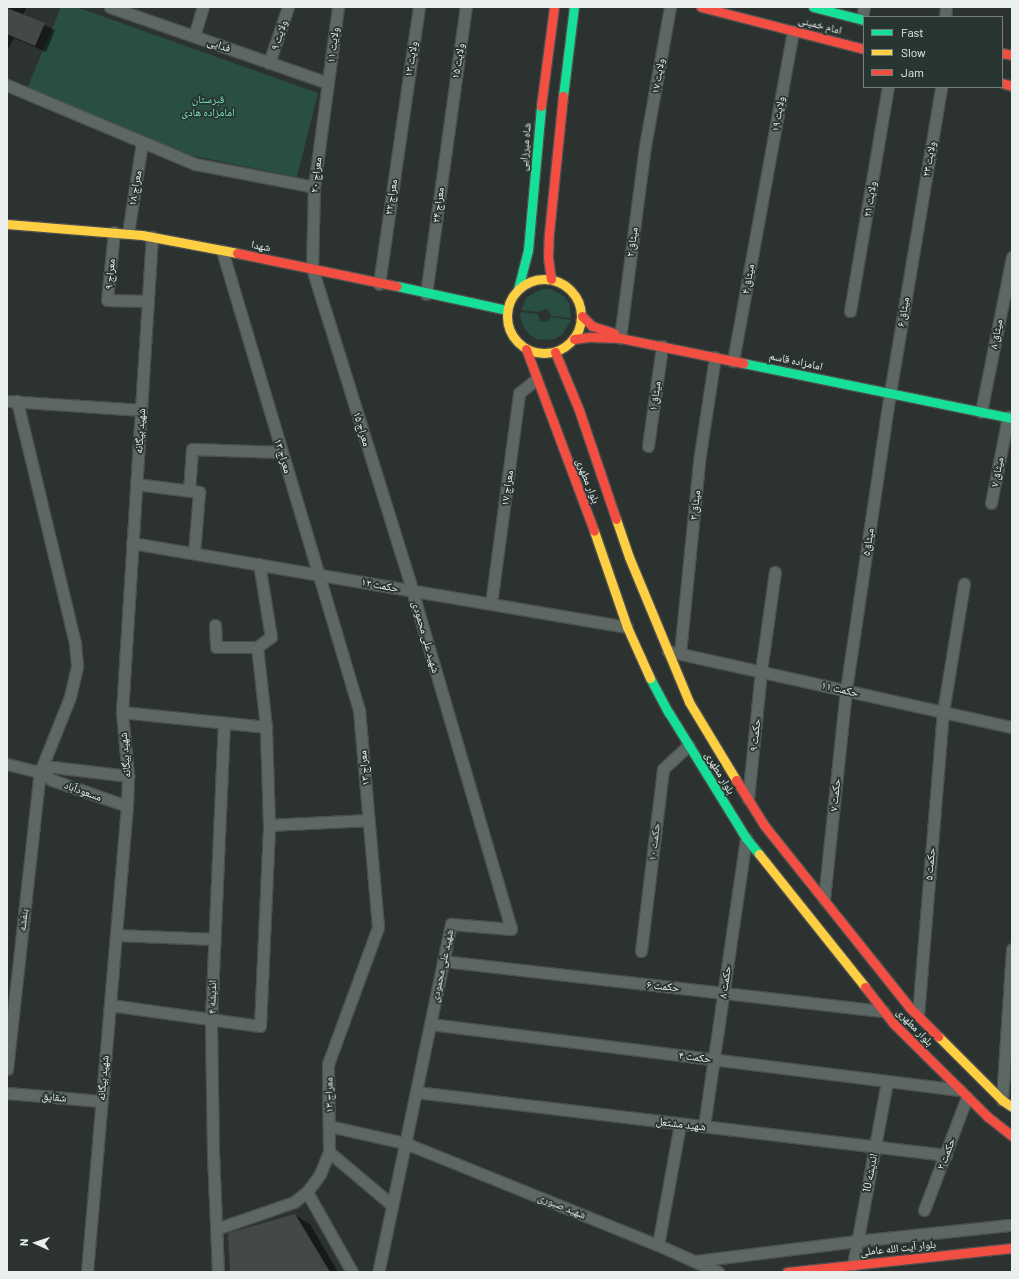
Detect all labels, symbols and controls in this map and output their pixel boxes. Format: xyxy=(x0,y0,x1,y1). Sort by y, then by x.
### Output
street label: امام خمینی xyxy=(797,13,843,37)
legend xyxy=(863,16,1003,88)
street label: ولایت ۹ xyxy=(268,18,290,52)
text: Fast xyxy=(901,25,924,39)
street label: ولایت ۱۱ xyxy=(324,26,342,64)
street label: فدایی xyxy=(206,35,232,55)
street label: ولایت ۱۳ xyxy=(402,40,420,78)
street label: ولایت ۱۵ xyxy=(449,42,467,80)
text: Slow xyxy=(901,45,926,59)
street label: ولایت ۱۷ xyxy=(648,57,668,95)
text: Jam xyxy=(901,65,924,79)
park label: قبرستان امامزاده هادی xyxy=(181,93,235,119)
street label: ولایت ۱۹ xyxy=(768,95,788,133)
street label: شاه میرزایی xyxy=(516,122,534,172)
street label: ولایت ۲۳ xyxy=(919,140,939,178)
street label: معراج ۲۰ xyxy=(308,157,324,193)
street label: معراج ۱۸ xyxy=(126,169,144,207)
street label: معراج ۲۲ xyxy=(382,178,400,216)
street label: ولایت ۲۱ xyxy=(861,180,879,218)
street label: معراج ۲۴ xyxy=(429,186,447,224)
street label: میثاق ۲ xyxy=(623,226,641,258)
street label: شهدا xyxy=(250,238,272,254)
street label: معراج ۹ xyxy=(102,258,118,290)
street label: میثاق ۴ xyxy=(739,263,757,295)
street label: میثاق ۶ xyxy=(894,296,912,328)
street label: میثاق ۸ xyxy=(987,318,1005,350)
street label: امامزاده قاسم xyxy=(768,349,824,373)
street label: میثاق ۱ xyxy=(646,380,664,412)
street label: شهید بیگانه xyxy=(132,408,148,454)
street label: معراج ۱۵ xyxy=(350,410,374,448)
street label: معراج ۱۳ xyxy=(271,437,295,475)
street label: میثاق ۷ xyxy=(988,456,1006,488)
street label: بلوار مطهری xyxy=(573,457,603,505)
street label: معراج ۱۷ xyxy=(498,469,516,507)
street label: میثاق ۳ xyxy=(687,489,703,521)
street label: میثاق۵ xyxy=(859,527,877,557)
street label: حکمت ۱۲ xyxy=(360,575,400,595)
street label: شهید علی محمودی xyxy=(409,600,443,674)
street label: حکمت ۱۱ xyxy=(820,678,860,700)
street label: حکمت ۹ xyxy=(747,718,763,752)
street label: شهید بیگانه xyxy=(116,732,134,778)
street label: بلوار مطهری xyxy=(702,749,738,797)
street label: معراج ۱۳ xyxy=(356,750,372,786)
street label: مسعودآباد xyxy=(62,778,104,804)
street label: حکمت ۷ xyxy=(827,778,843,812)
street label: حکمت ۱۰ xyxy=(645,823,663,861)
street label: حکمت ۵ xyxy=(922,847,938,881)
street label: بنفشه xyxy=(15,908,31,932)
street label: شهید علی محمودی xyxy=(428,928,456,1004)
street label: حکمت ۸ xyxy=(716,965,734,999)
street label: حکمت ۶ xyxy=(646,978,680,994)
street label: اندیشه ۴ xyxy=(205,980,219,1014)
street label: بلوار مطهری xyxy=(894,1005,936,1049)
street label: حکمت ۴ xyxy=(678,1048,712,1066)
street label: شهید بیگانه xyxy=(94,1055,112,1101)
street label: معراج ۱۳ xyxy=(322,1077,336,1113)
street label: شقایق xyxy=(41,1089,67,1105)
street label: شهید مشتعل xyxy=(655,1114,707,1134)
street label: حکمت ۲ xyxy=(934,1136,958,1172)
street label: اندیشه 10 xyxy=(860,1153,880,1193)
street label: شهید صبوری xyxy=(536,1190,588,1222)
north arrow xyxy=(16,1223,56,1263)
street label: بلوار آیت‌ الله عاملی xyxy=(860,1237,936,1259)
text: N xyxy=(17,1238,30,1246)

